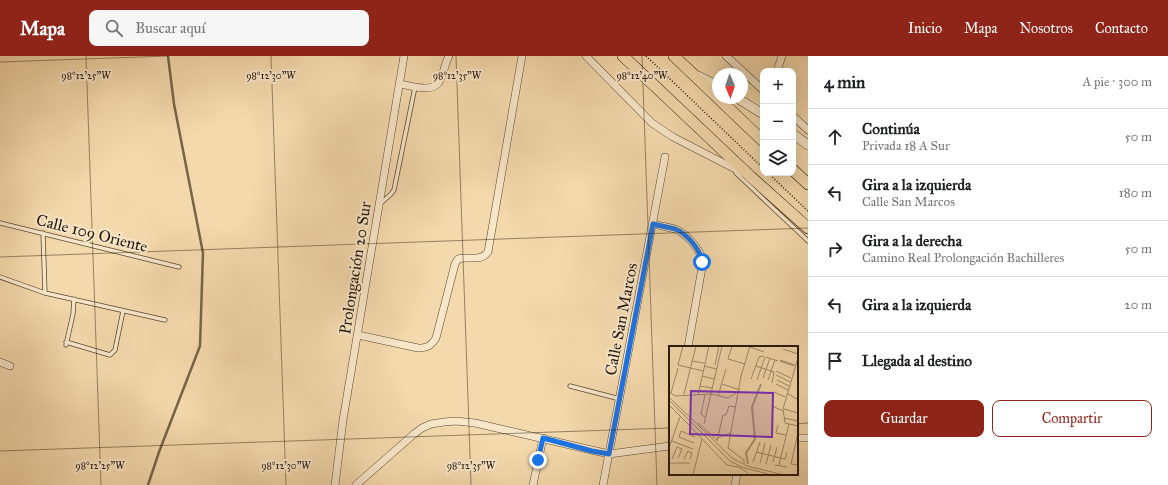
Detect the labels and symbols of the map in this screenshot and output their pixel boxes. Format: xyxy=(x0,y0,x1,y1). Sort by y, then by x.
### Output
north arrow xyxy=(712,68,748,104)
text: 98°12'25"W xyxy=(61,70,111,82)
text: 98°12'30"W xyxy=(246,70,296,82)
text: 98°12'35"W xyxy=(433,70,482,82)
text: 98°12'40"W xyxy=(616,70,668,82)
street label: Prolongación 20 Sur xyxy=(335,200,376,336)
street label: Calle 109 Oriente xyxy=(34,210,150,256)
route start xyxy=(693,253,711,271)
street label: Calle San Marcos xyxy=(601,261,641,377)
inset map xyxy=(669,346,798,475)
route end xyxy=(529,451,547,469)
text: 98°12'25"W xyxy=(75,460,125,472)
text: 98°12'30"W xyxy=(261,460,311,472)
text: 98°12'35"W xyxy=(447,460,496,472)

